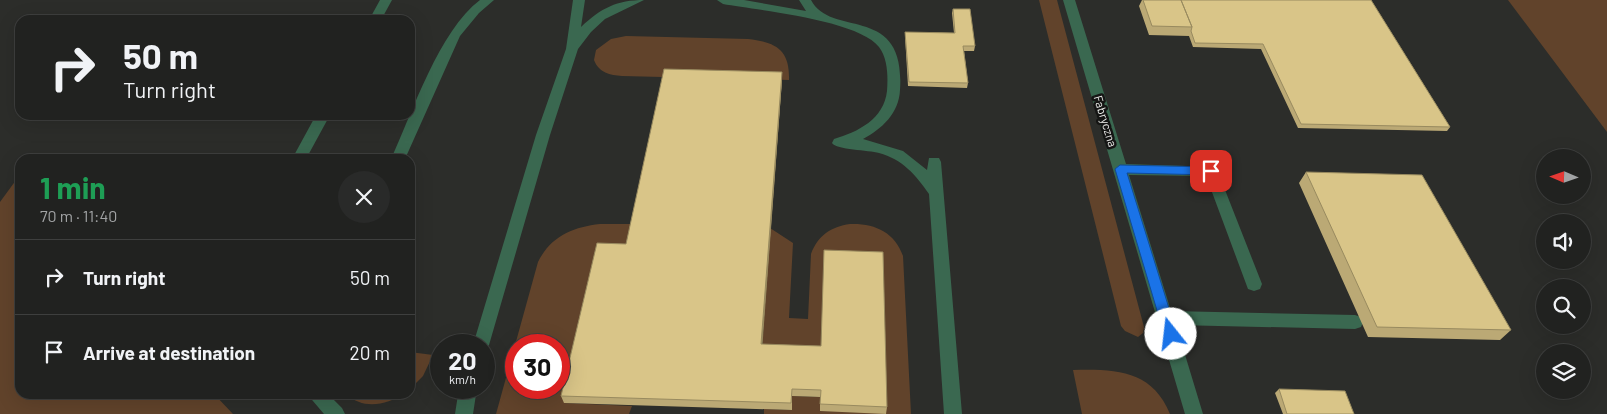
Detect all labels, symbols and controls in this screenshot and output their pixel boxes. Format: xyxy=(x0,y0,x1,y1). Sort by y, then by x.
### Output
text: 50 m xyxy=(123,34,198,76)
icon: right xyxy=(40,35,105,100)
text: Turn right xyxy=(123,76,216,102)
street label: Fabryczna xyxy=(1092,93,1120,149)
north arrow xyxy=(1536,149,1591,204)
map controls xyxy=(1536,149,1591,399)
pin xyxy=(1190,150,1232,192)
icon: arrive xyxy=(1197,157,1225,185)
text: 1 min xyxy=(40,169,106,205)
button: close xyxy=(338,171,390,223)
text: 70 m · 11:40 xyxy=(40,206,117,225)
button: sound xyxy=(1536,214,1591,269)
icon: right xyxy=(40,263,68,291)
text: Turn right xyxy=(83,266,165,289)
text: 50 m xyxy=(350,266,390,289)
button: search xyxy=(1536,279,1591,334)
position arrow xyxy=(1144,307,1196,359)
speed limit sign: 30 xyxy=(505,334,570,399)
icon: arrive xyxy=(40,338,68,366)
text: Arrive at destination xyxy=(83,341,255,364)
text: 20 m xyxy=(350,341,390,364)
button: layers xyxy=(1536,344,1591,399)
text: 20 xyxy=(448,345,477,375)
text: km/h xyxy=(449,372,476,386)

